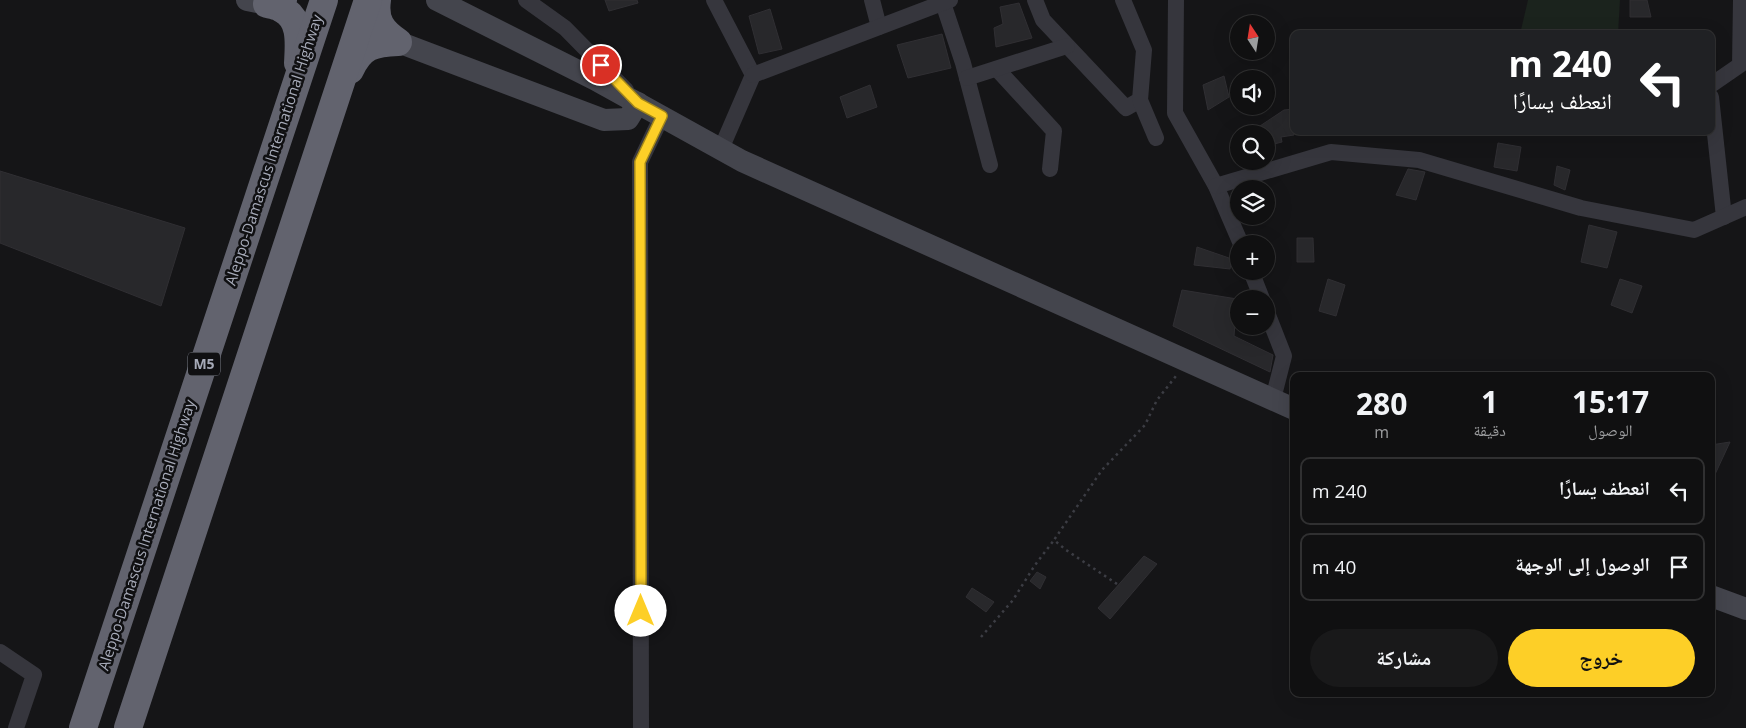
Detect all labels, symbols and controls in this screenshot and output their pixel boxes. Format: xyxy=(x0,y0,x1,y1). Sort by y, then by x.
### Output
street label: Aleppo-Damascus International Highway xyxy=(220,11,327,288)
north arrow xyxy=(1230,15,1275,60)
map controls xyxy=(1230,15,1275,335)
text: 240 m xyxy=(1508,40,1612,87)
pin xyxy=(580,44,622,86)
icon: left xyxy=(1630,50,1695,115)
icon: arrive xyxy=(587,51,615,79)
button: sound xyxy=(1230,70,1275,115)
text: انعطف يسارًا xyxy=(1513,85,1612,115)
button: search xyxy=(1230,125,1275,170)
button: layers xyxy=(1230,180,1275,225)
button: + xyxy=(1230,235,1275,280)
button: − xyxy=(1230,290,1275,335)
road number: M5 xyxy=(188,352,220,376)
text: 1 xyxy=(1481,381,1498,422)
text: 15:17 xyxy=(1572,381,1649,422)
text: 280 xyxy=(1356,383,1407,424)
street label: Aleppo-Damascus International Highway xyxy=(93,396,200,673)
text: دقيقة xyxy=(1473,419,1506,441)
text: الوصول xyxy=(1588,419,1633,441)
text: m xyxy=(1374,421,1389,443)
text: انعطف يسارًا xyxy=(1559,475,1650,501)
icon: left xyxy=(1665,477,1693,505)
text: 240 m xyxy=(1312,478,1367,504)
text: الوصول إلى الوجهة xyxy=(1515,551,1650,577)
icon: arrive xyxy=(1665,553,1693,581)
text: 40 m xyxy=(1312,554,1356,580)
position arrow xyxy=(614,584,666,636)
button: مشاركة xyxy=(1310,629,1498,687)
button: خروج xyxy=(1508,629,1695,687)

